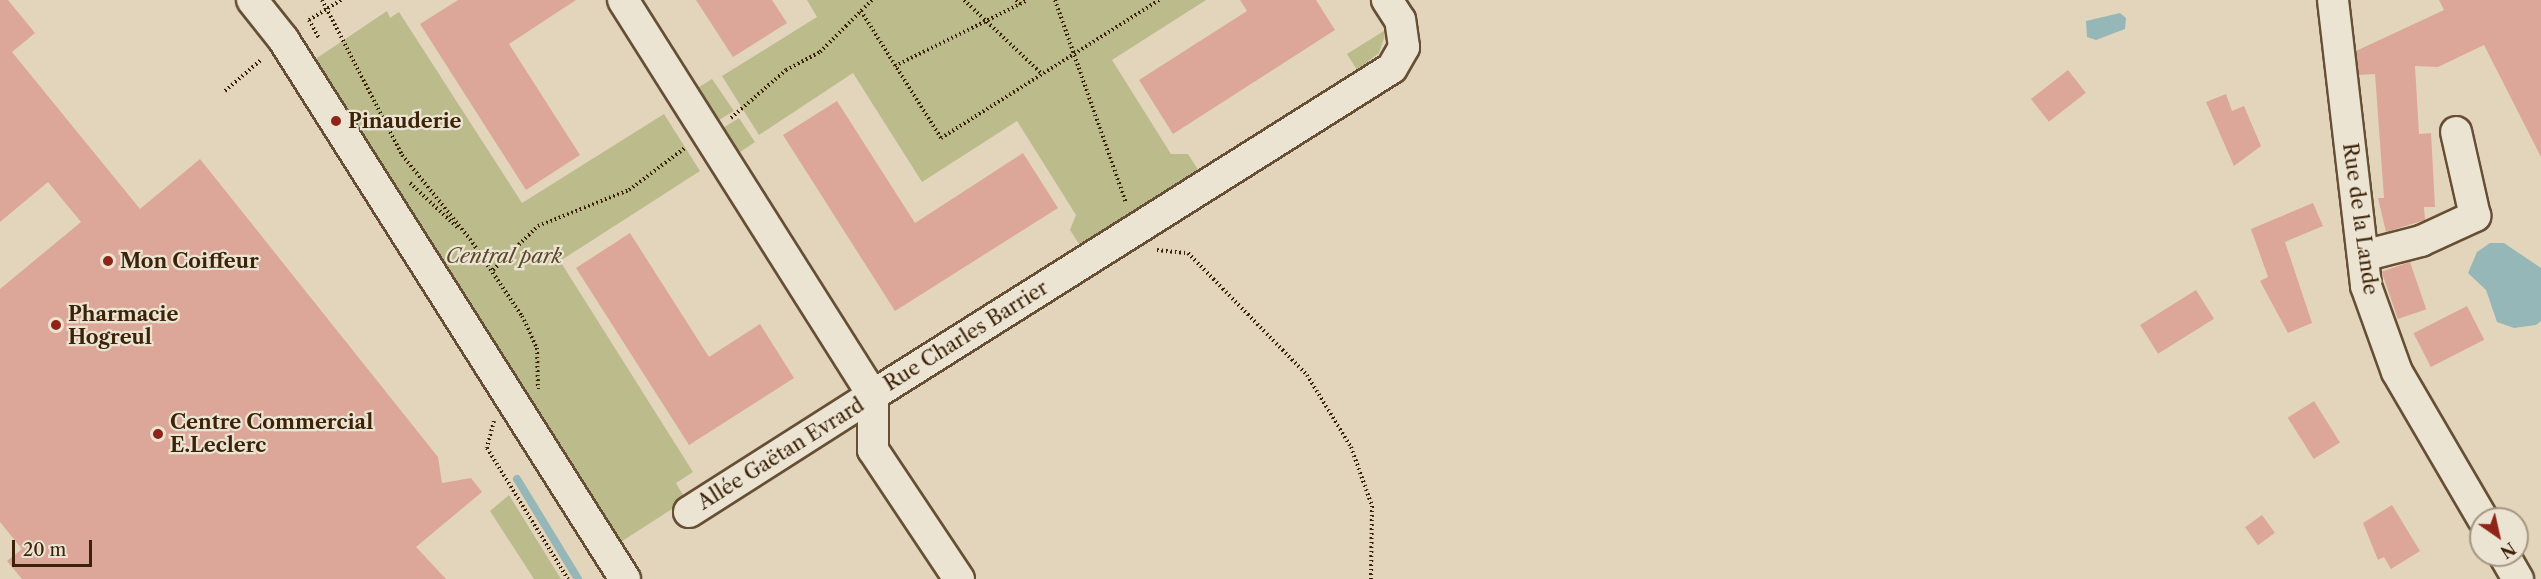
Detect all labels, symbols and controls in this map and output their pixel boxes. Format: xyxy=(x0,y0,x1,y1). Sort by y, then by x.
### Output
place label: Pinauderie xyxy=(348,109,462,133)
marker: Pinauderie xyxy=(329,114,343,128)
street label: Rue de la Lande xyxy=(2337,141,2383,297)
park label: Central park xyxy=(446,244,562,268)
place label: Mon Coiffeur xyxy=(120,249,259,273)
marker: Mon Coiffeur xyxy=(101,254,115,268)
street label: Rue Charles Barrier xyxy=(880,276,1052,396)
place label: Pharmacie Hogreul xyxy=(68,302,178,349)
marker: Pharmacie Hogreul xyxy=(49,318,63,332)
street label: Allée Gaëtan Evrard xyxy=(693,393,869,515)
place label: Centre Commercial E.Leclerc xyxy=(170,410,373,457)
marker: Centre Commercial E.Leclerc xyxy=(151,427,165,441)
north arrow xyxy=(2469,507,2529,567)
scale bar xyxy=(15,528,94,566)
text: N xyxy=(2497,538,2519,562)
text: 20 m xyxy=(23,539,66,561)

